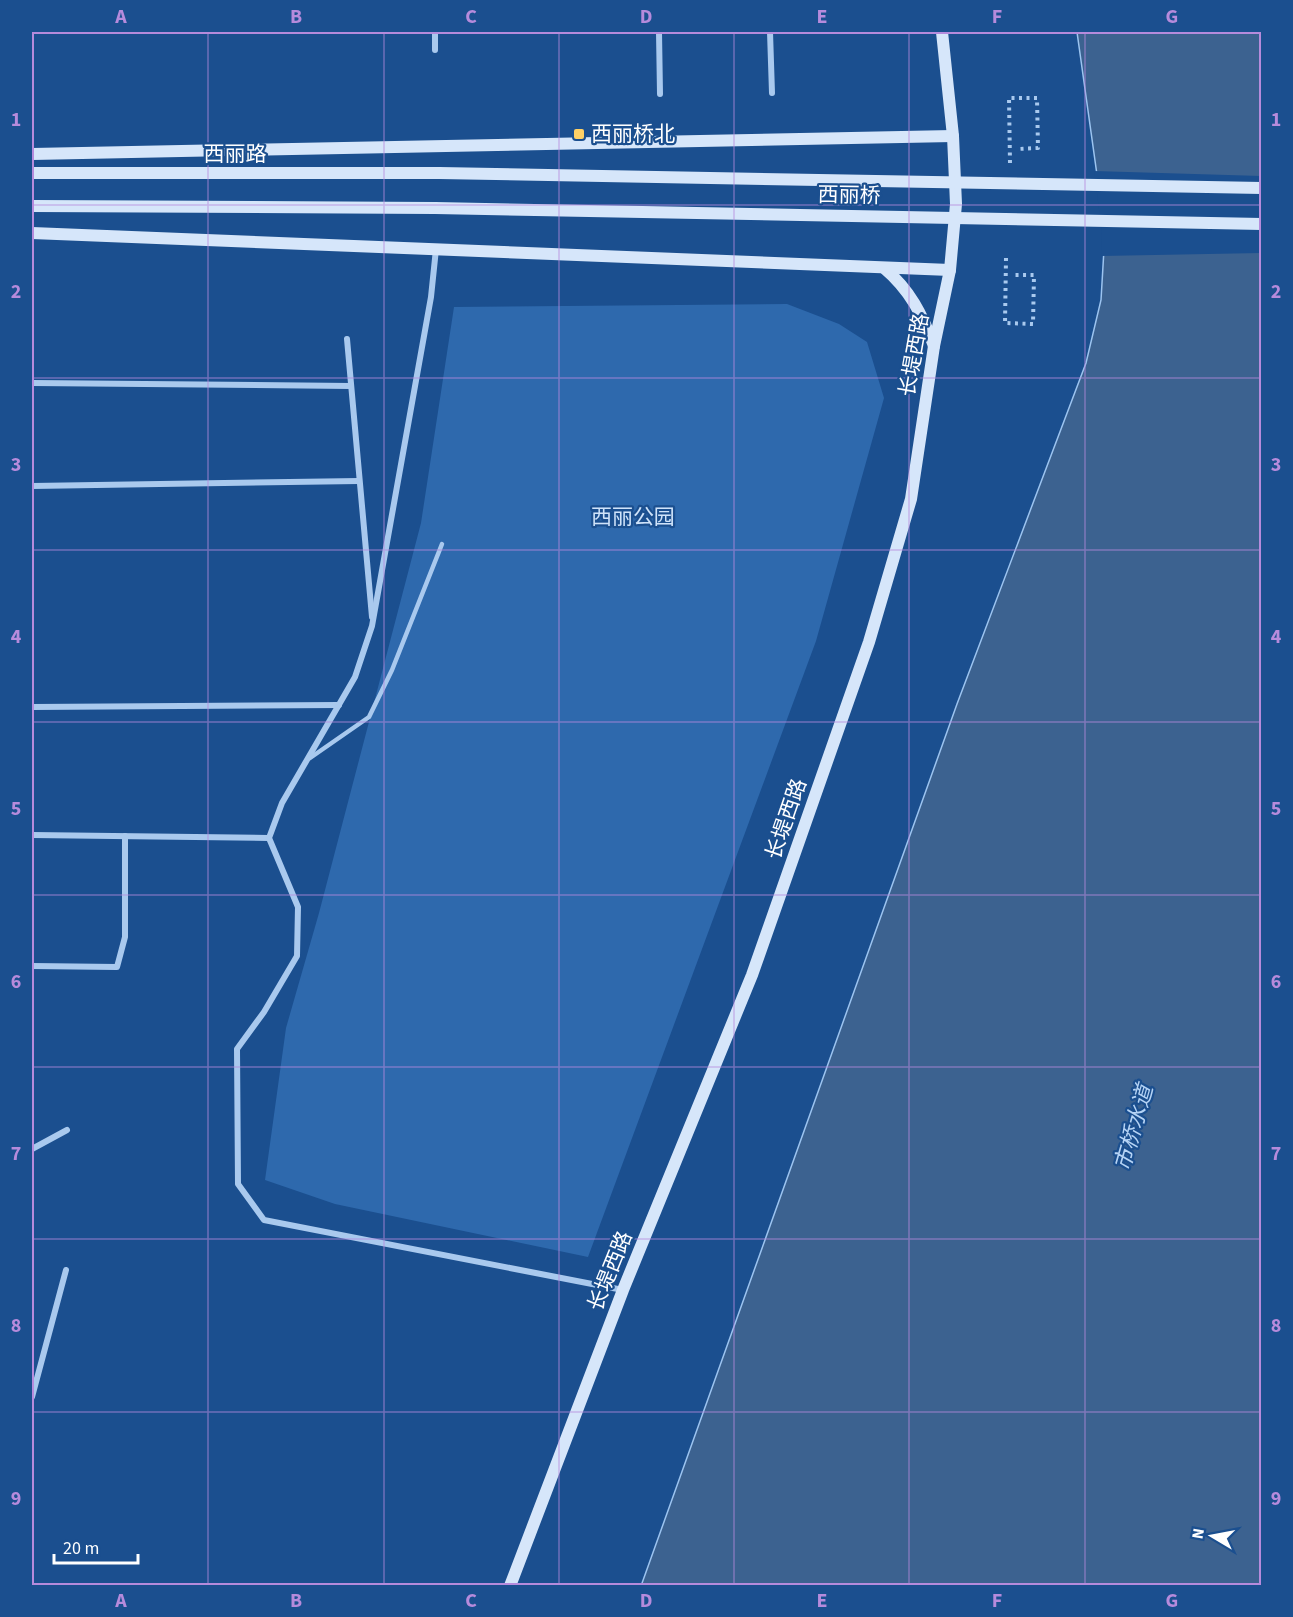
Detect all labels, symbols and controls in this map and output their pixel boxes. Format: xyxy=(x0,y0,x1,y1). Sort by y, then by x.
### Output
text: A xyxy=(114,3,127,31)
text: B xyxy=(290,3,302,31)
text: C xyxy=(465,3,477,31)
text: D xyxy=(640,3,652,31)
text: E xyxy=(817,3,827,31)
text: F xyxy=(992,3,1002,31)
text: G xyxy=(1166,3,1178,31)
text: 1 xyxy=(11,106,21,134)
text: 1 xyxy=(1271,106,1281,134)
place label: 西丽桥北 xyxy=(591,119,675,149)
marker: 西丽桥北 xyxy=(572,127,586,141)
street label: 西丽路 xyxy=(204,139,267,169)
street label: 西丽桥 xyxy=(817,179,881,211)
text: 2 xyxy=(11,278,21,306)
text: 2 xyxy=(1271,278,1281,306)
street label: 长堤西路 xyxy=(892,311,936,399)
text: 3 xyxy=(11,451,21,479)
text: 3 xyxy=(1271,451,1281,479)
park label: 西丽公园 xyxy=(591,502,675,532)
text: 4 xyxy=(11,623,22,651)
text: 4 xyxy=(1271,623,1282,651)
street label: 长堤西路 xyxy=(758,774,814,864)
text: 5 xyxy=(11,795,21,823)
text: 5 xyxy=(1271,795,1281,823)
text: 6 xyxy=(11,968,21,996)
text: 6 xyxy=(1271,968,1281,996)
water label: 市桥水道 xyxy=(1106,1078,1162,1175)
text: 7 xyxy=(11,1140,21,1168)
text: 7 xyxy=(1271,1140,1281,1168)
street label: 长堤西路 xyxy=(580,1226,640,1316)
text: 8 xyxy=(11,1312,21,1340)
text: 8 xyxy=(1271,1312,1281,1340)
text: 9 xyxy=(11,1485,21,1513)
text: 9 xyxy=(1271,1485,1281,1513)
north arrow xyxy=(1182,1506,1242,1566)
text: N xyxy=(1186,1526,1210,1541)
scale bar xyxy=(54,1527,138,1565)
text: 20 m xyxy=(63,1536,99,1561)
text: A xyxy=(114,1587,127,1615)
text: B xyxy=(290,1587,302,1615)
text: C xyxy=(465,1587,477,1615)
text: D xyxy=(640,1587,652,1615)
text: E xyxy=(817,1587,827,1615)
text: F xyxy=(992,1587,1002,1615)
text: G xyxy=(1166,1587,1178,1615)

